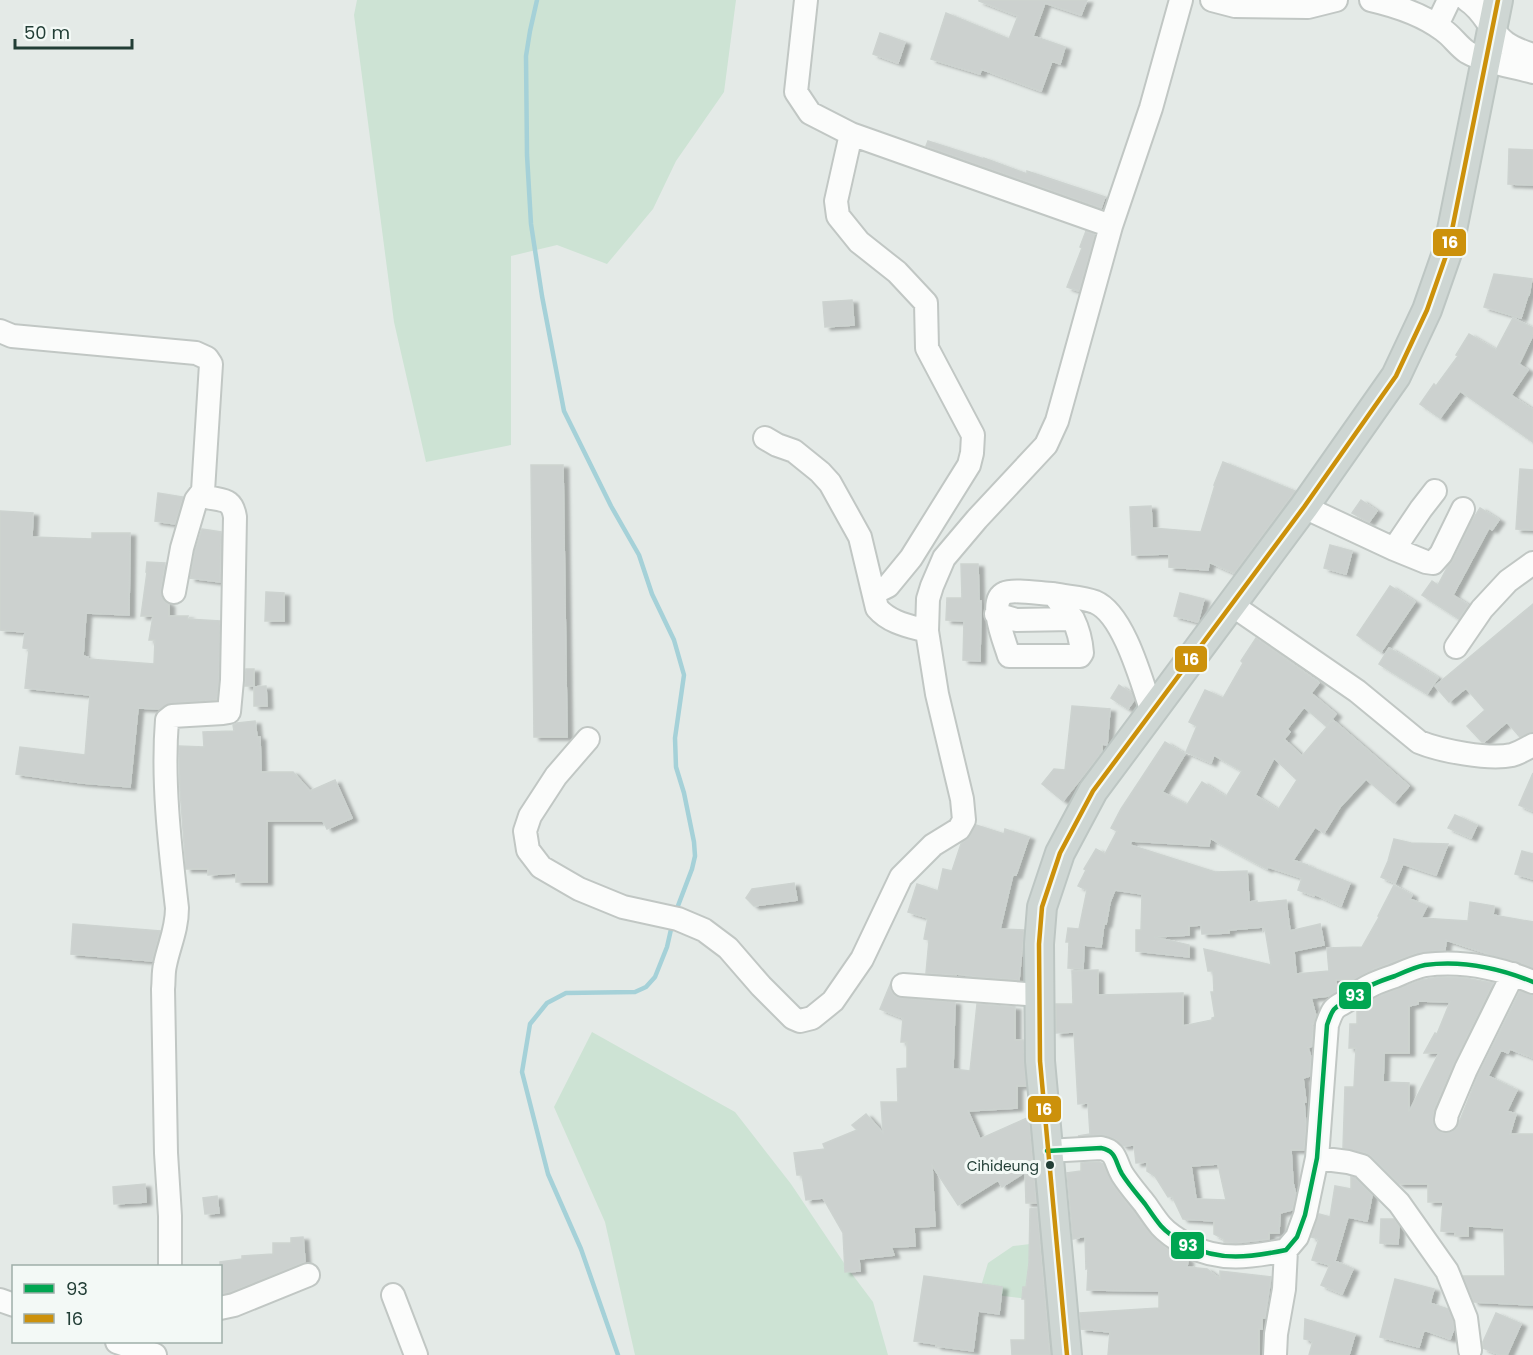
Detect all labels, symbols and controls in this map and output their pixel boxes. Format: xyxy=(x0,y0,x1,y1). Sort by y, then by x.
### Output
scale bar xyxy=(15,12,132,50)
text: 50 m xyxy=(24,20,70,45)
line badge: 16 xyxy=(1432,228,1467,257)
text: 16 xyxy=(1442,231,1458,254)
line badge: 16 xyxy=(1174,645,1208,673)
text: 16 xyxy=(1183,648,1199,671)
line badge: 93 xyxy=(1338,981,1372,1010)
text: 93 xyxy=(1345,984,1365,1007)
line badge: 16 xyxy=(1027,1095,1062,1123)
text: 16 xyxy=(1036,1098,1052,1121)
place label: Cihideung xyxy=(967,1156,1039,1176)
marker: Cihideung xyxy=(1044,1159,1056,1171)
line badge: 93 xyxy=(1170,1231,1205,1260)
text: 93 xyxy=(1178,1234,1198,1257)
legend xyxy=(12,1265,222,1343)
text: 93 xyxy=(66,1276,88,1301)
text: 16 xyxy=(66,1306,83,1331)

